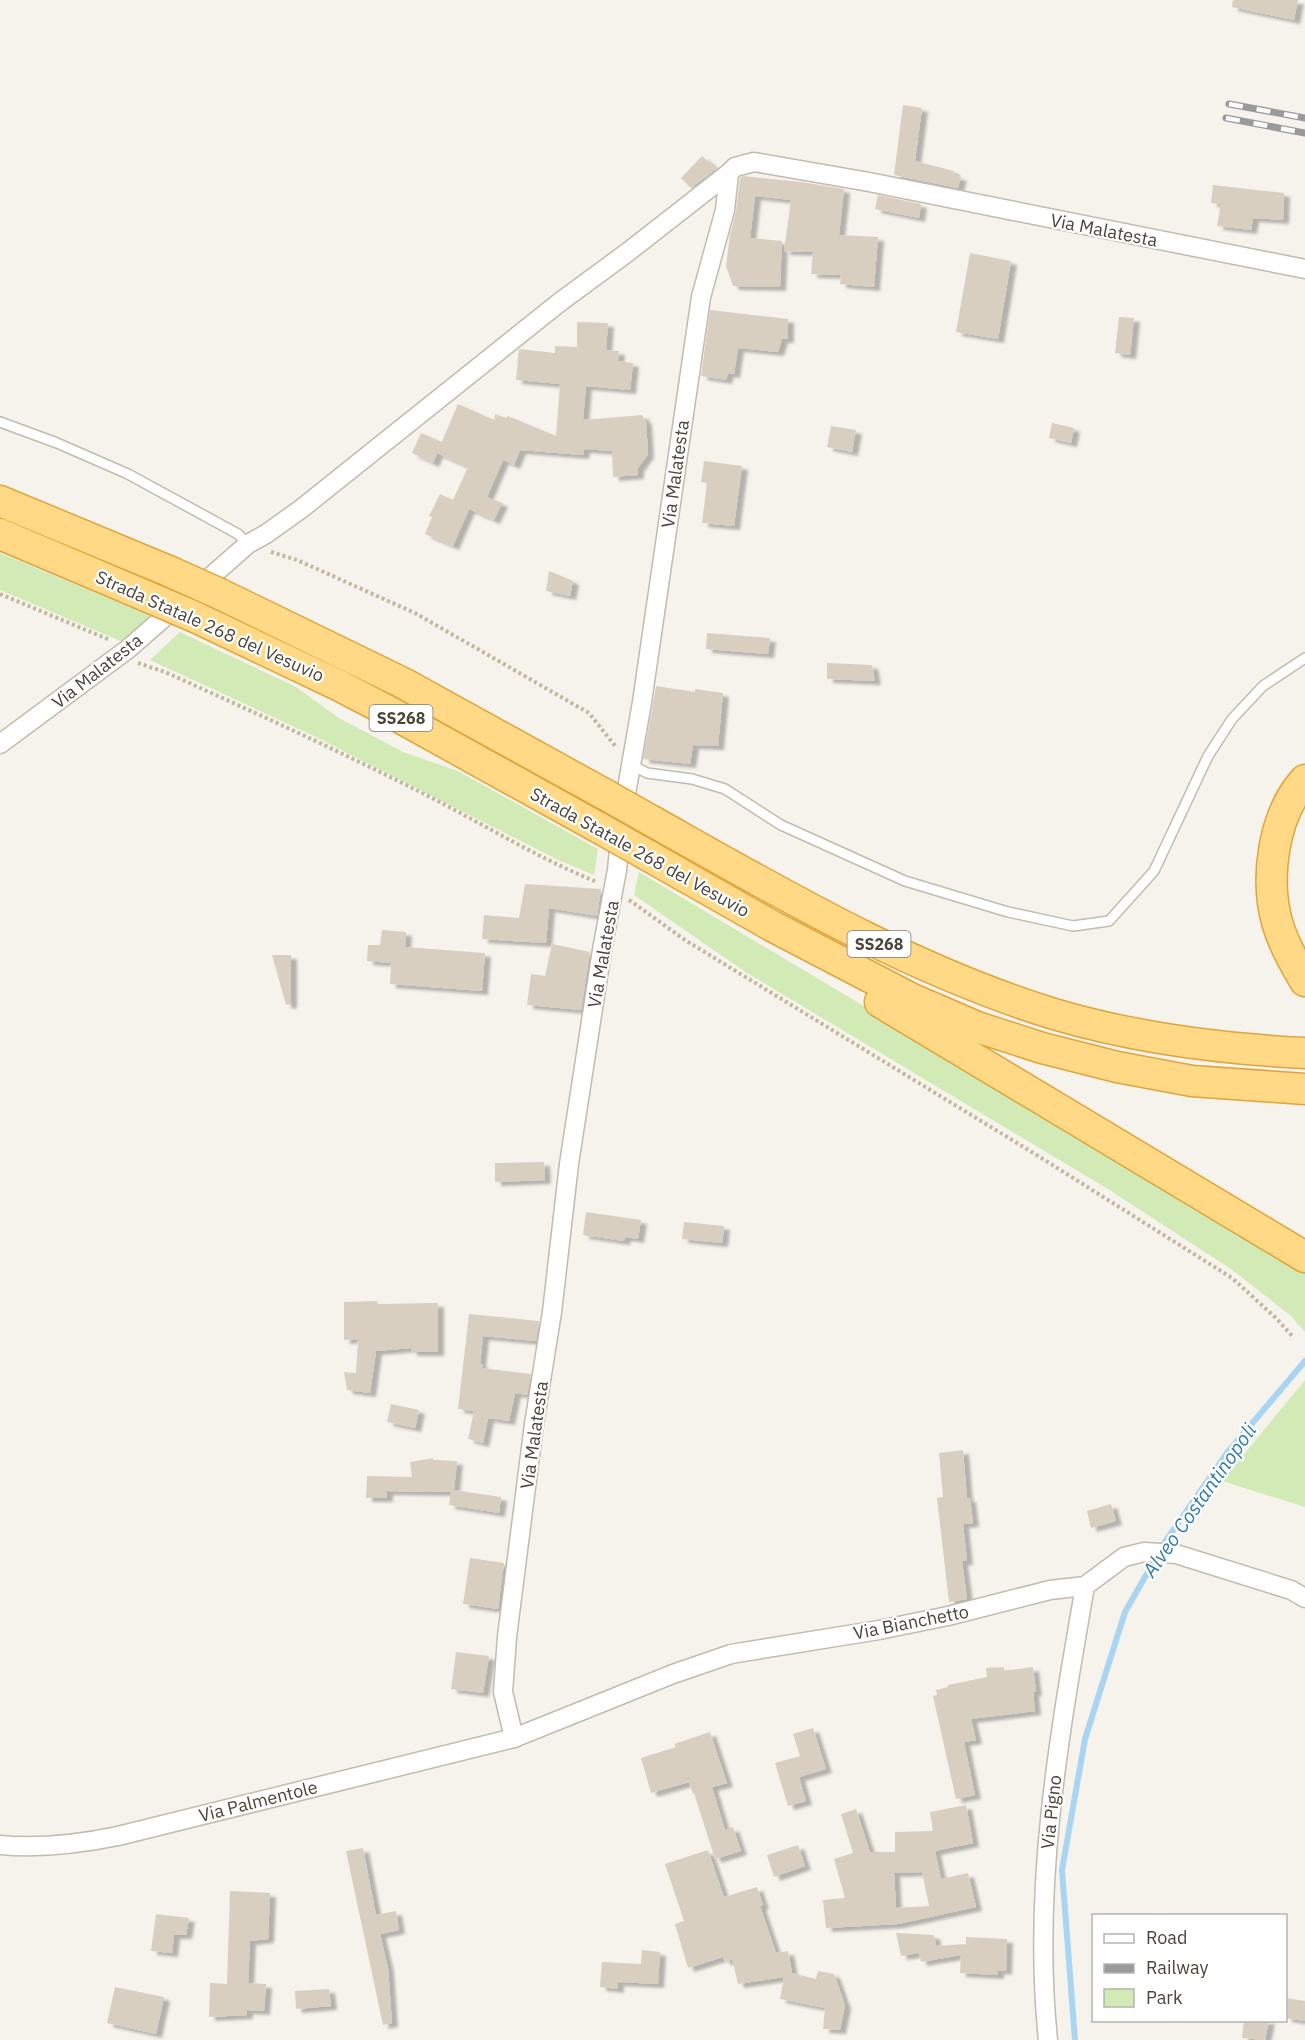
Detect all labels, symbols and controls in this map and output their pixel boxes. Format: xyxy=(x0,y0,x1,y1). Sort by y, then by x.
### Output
street label: Via Malatesta xyxy=(1048,208,1160,252)
street label: Via Malatesta xyxy=(656,418,694,529)
street label: Strada Statale 268 del Vesuvio xyxy=(92,565,328,687)
street label: Via Malatesta xyxy=(47,628,147,714)
road number: SS268 xyxy=(370,705,432,731)
street label: Strada Statale 268 del Vesuvio xyxy=(526,782,754,922)
street label: Via Malatesta xyxy=(582,898,624,1010)
road number: SS268 xyxy=(848,931,910,957)
street label: Via Malatesta xyxy=(515,1379,553,1490)
water label: Alveo Costantinopoli xyxy=(1135,1417,1263,1583)
street label: Via Bianchetto xyxy=(851,1600,971,1644)
street label: Via Pigno xyxy=(1036,1774,1066,1850)
street label: Via Palmentole xyxy=(196,1775,320,1827)
legend xyxy=(1092,1914,1287,2022)
text: Road xyxy=(1146,1926,1187,1949)
text: Railway xyxy=(1146,1956,1208,1979)
text: Park xyxy=(1146,1986,1183,2009)

